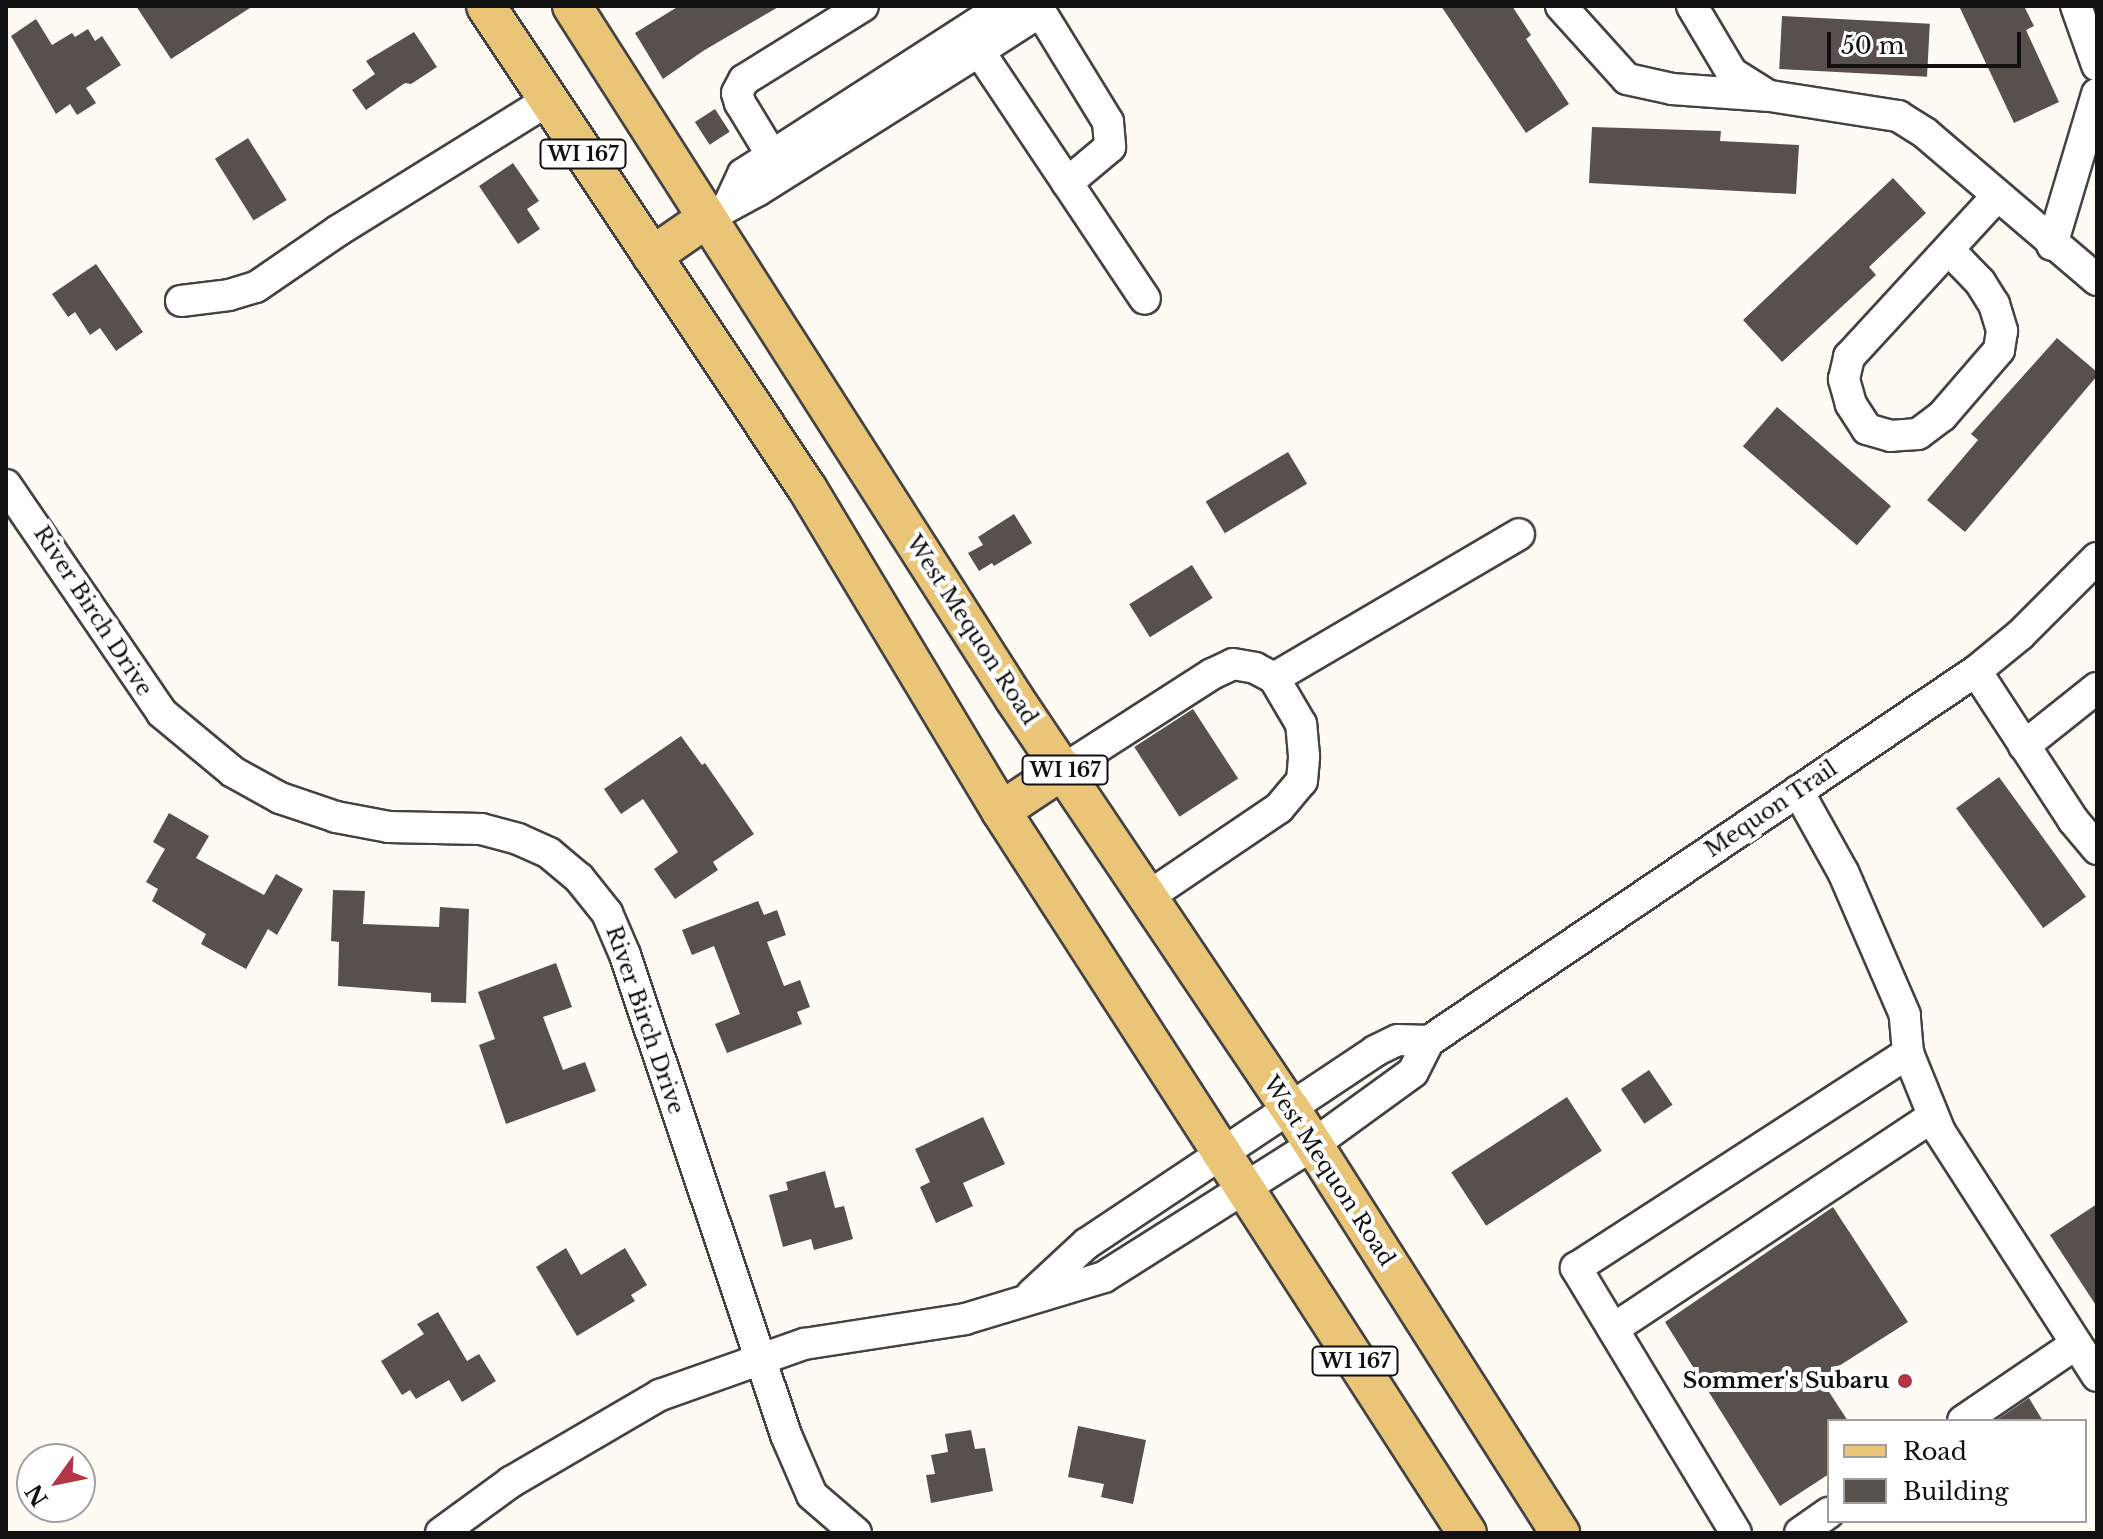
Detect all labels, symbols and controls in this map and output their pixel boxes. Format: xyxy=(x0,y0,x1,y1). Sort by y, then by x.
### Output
scale bar xyxy=(1831,16,2025,66)
text: 50 m xyxy=(1841,31,1904,60)
road number: WI 167 xyxy=(539,138,627,170)
street label: River Birch Drive xyxy=(28,521,158,701)
street label: West Mequon Road xyxy=(901,530,1043,730)
road number: WI 167 xyxy=(1021,754,1109,786)
street label: Mequon Trail xyxy=(1700,755,1842,863)
street label: River Birch Drive xyxy=(600,922,690,1118)
street label: West Mequon Road xyxy=(1258,1071,1400,1271)
road number: WI 167 xyxy=(1311,1345,1399,1377)
place label: Sommer's Subaru xyxy=(1683,1368,1889,1394)
marker: Sommer's Subaru xyxy=(1896,1372,1914,1390)
legend xyxy=(1827,1419,2087,1523)
text: Road xyxy=(1903,1437,1967,1466)
north arrow xyxy=(16,1443,96,1523)
text: Building xyxy=(1903,1477,2009,1506)
text: N xyxy=(20,1479,54,1511)

